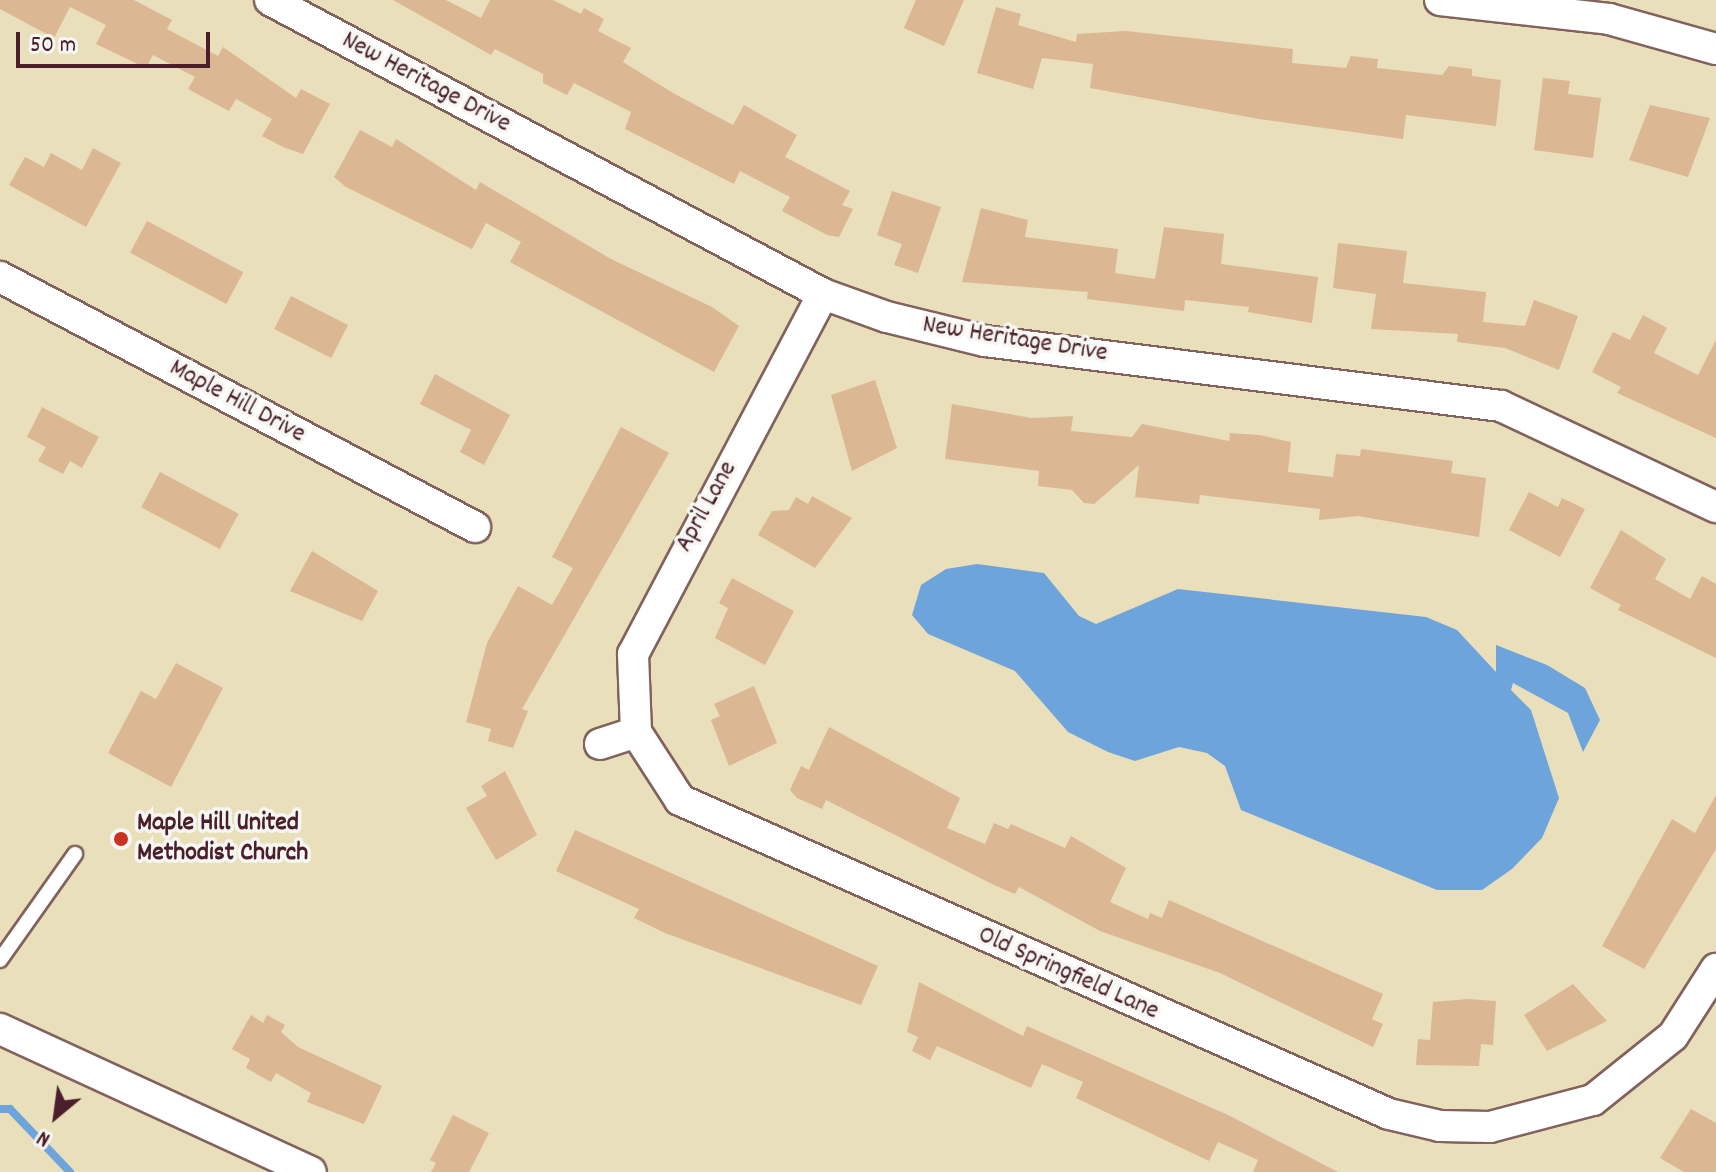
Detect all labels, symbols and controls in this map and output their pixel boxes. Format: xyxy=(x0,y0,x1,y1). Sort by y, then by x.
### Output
scale bar xyxy=(20,16,214,66)
street label: New Heritage Drive xyxy=(336,25,516,141)
text: 50 m xyxy=(30,29,76,63)
street label: New Heritage Drive xyxy=(920,310,1110,370)
street label: Maple Hill Drive xyxy=(164,353,310,451)
street label: April Lane xyxy=(669,456,745,558)
place label: Maple Hill United Methodist Church xyxy=(137,808,308,870)
marker: Maple Hill United Methodist Church xyxy=(112,830,130,848)
street label: Old Springfield Lane xyxy=(973,920,1163,1028)
north arrow xyxy=(16,1076,96,1156)
text: N xyxy=(32,1121,56,1154)

